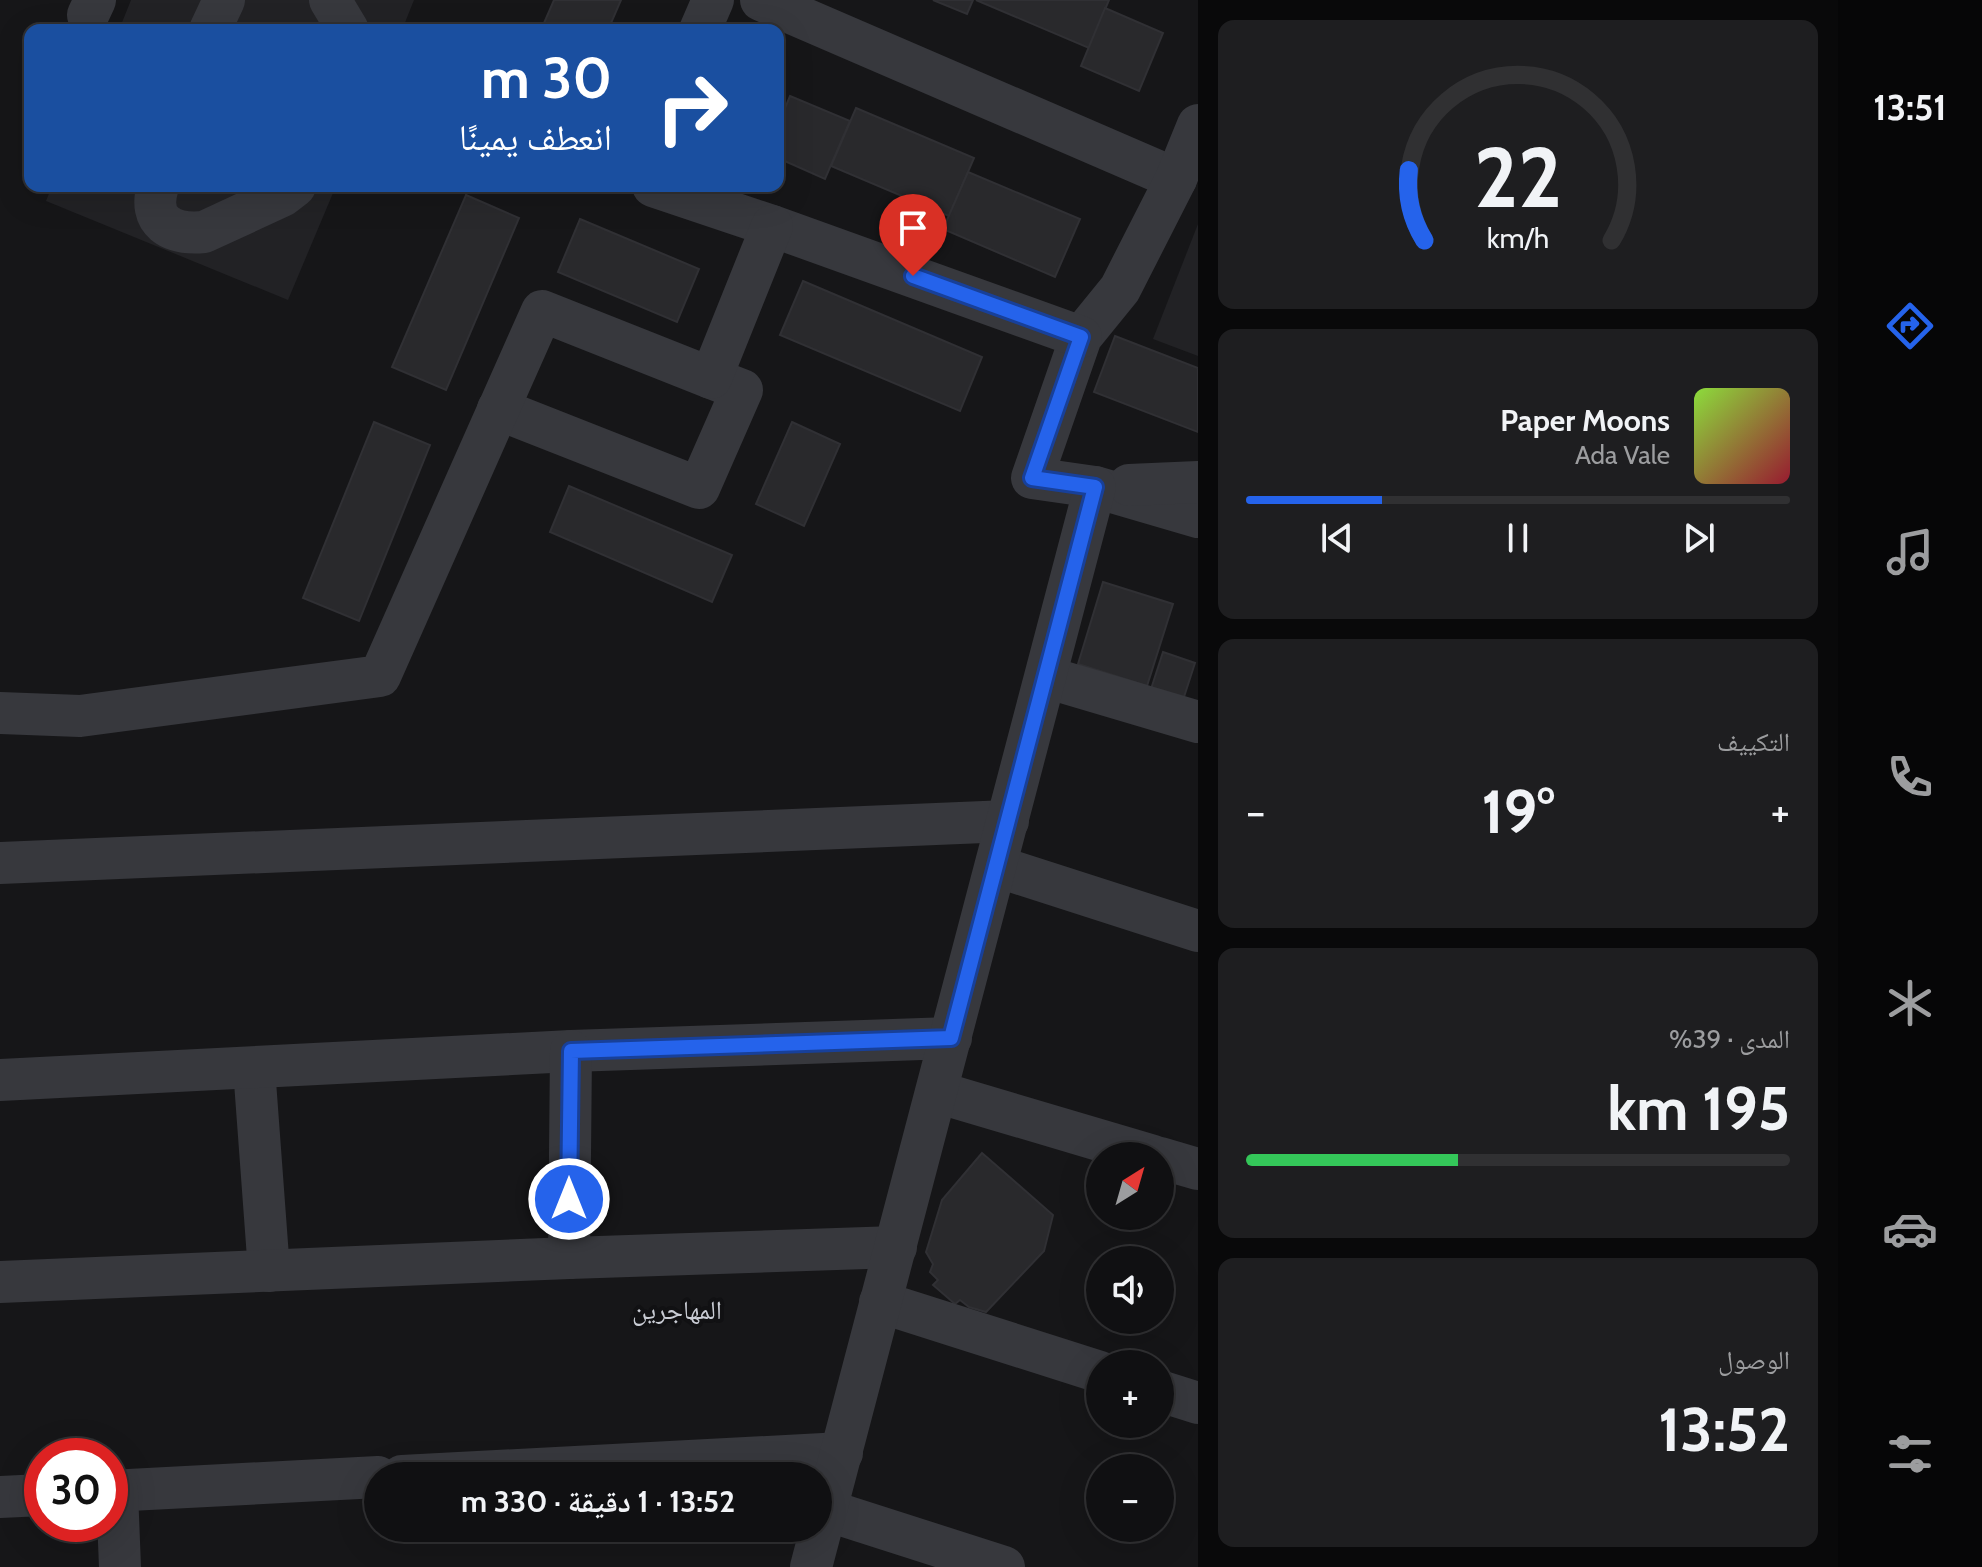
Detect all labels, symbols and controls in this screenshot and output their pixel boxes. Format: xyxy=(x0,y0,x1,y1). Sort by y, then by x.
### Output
text: 30 m xyxy=(481,44,612,112)
icon: right xyxy=(640,56,744,160)
text: 13:51 xyxy=(1873,85,1947,129)
text: انعطف يمينًا xyxy=(459,115,612,159)
text: 22 xyxy=(1474,126,1562,227)
pin xyxy=(879,194,947,276)
icon: arrive xyxy=(891,206,935,250)
text: km/h xyxy=(1487,220,1549,255)
icon: directions xyxy=(1882,298,1938,354)
text: Paper Moons xyxy=(1500,402,1670,439)
text: Ada Vale xyxy=(1575,439,1670,471)
icon: previous xyxy=(1315,516,1359,560)
icon: pause xyxy=(1496,516,1540,560)
icon: next xyxy=(1677,516,1721,560)
icon: music xyxy=(1882,524,1938,580)
text: التكييف xyxy=(1717,726,1790,758)
icon: phone xyxy=(1882,749,1938,805)
text: 19° xyxy=(1481,775,1555,848)
text: − xyxy=(1246,785,1265,838)
text: + xyxy=(1771,785,1790,838)
icon: climate xyxy=(1882,975,1938,1031)
text: المدى · 39% xyxy=(1669,1023,1790,1055)
text: 195 km xyxy=(1607,1072,1790,1145)
north arrow xyxy=(1086,1142,1174,1230)
map controls xyxy=(1086,1142,1174,1542)
position arrow xyxy=(527,1157,611,1241)
icon: car xyxy=(1882,1201,1938,1257)
button: sound xyxy=(1086,1246,1174,1334)
district label: المهاجرين xyxy=(632,1294,722,1326)
text: الوصول xyxy=(1718,1344,1790,1376)
button: + xyxy=(1086,1350,1174,1438)
text: 13:52 xyxy=(1658,1393,1790,1466)
icon: filters xyxy=(1882,1426,1938,1482)
speed limit sign: 30 xyxy=(24,1438,128,1542)
button: − xyxy=(1086,1454,1174,1542)
text: 13:52 · 1 دقيقة · 330 m xyxy=(461,1483,735,1520)

